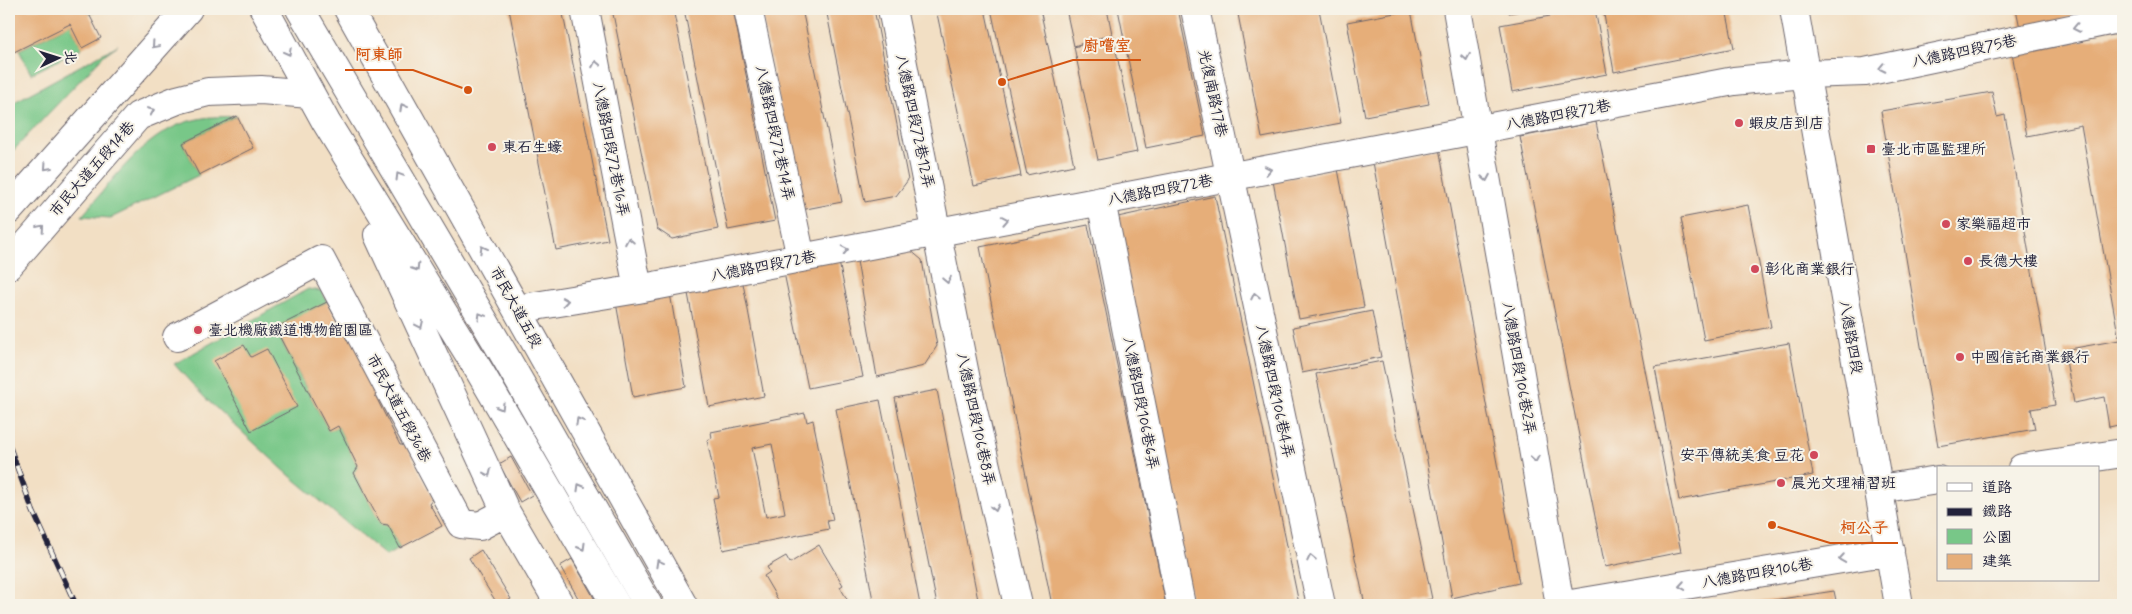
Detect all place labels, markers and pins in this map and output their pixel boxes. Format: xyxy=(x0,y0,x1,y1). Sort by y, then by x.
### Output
callout: 廚嚐室 xyxy=(1073,29,1141,60)
callout: 阿東師 xyxy=(345,39,413,70)
place label: 蝦皮店到店 xyxy=(1749,114,1824,134)
marker: 蝦皮店到店 xyxy=(1733,117,1745,129)
place label: 東石生蠔 xyxy=(502,138,562,158)
place label: 臺北市區監理所 xyxy=(1881,140,1986,160)
marker: 東石生蠔 xyxy=(486,141,498,153)
marker: 臺北市區監理所 xyxy=(1865,143,1877,155)
place label: 家樂福超市 xyxy=(1956,215,2031,235)
marker: 家樂福超市 xyxy=(1940,218,1952,230)
place label: 長德大樓 xyxy=(1978,252,2038,272)
marker: 長德大樓 xyxy=(1962,255,1974,267)
place label: 彰化商業銀行 xyxy=(1765,260,1855,280)
marker: 彰化商業銀行 xyxy=(1749,263,1761,275)
place label: 臺北機廠鐵道博物館園區 xyxy=(208,321,373,341)
marker: 臺北機廠鐵道博物館園區 xyxy=(192,324,204,336)
place label: 中國信託商業銀行 xyxy=(1970,348,2090,368)
marker: 中國信託商業銀行 xyxy=(1954,351,1966,363)
place label: 安平傳統美食 豆花 xyxy=(1680,446,1804,466)
marker: 安平傳統美食 豆花 xyxy=(1808,449,1820,461)
place label: 晨光文理補習班 xyxy=(1791,474,1896,494)
marker: 晨光文理補習班 xyxy=(1775,477,1787,489)
callout: 柯公子 xyxy=(1830,512,1898,543)

